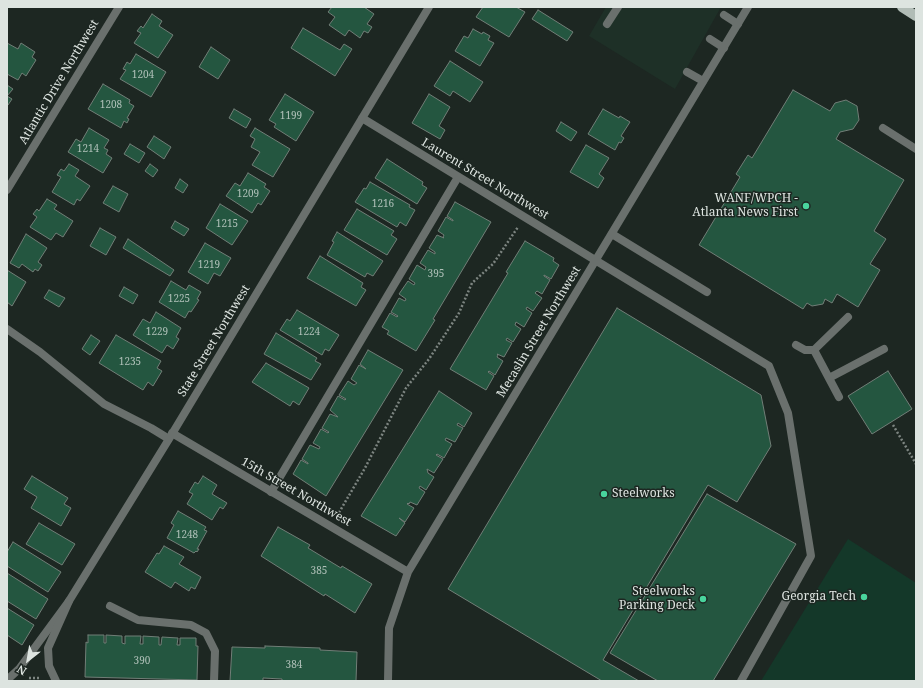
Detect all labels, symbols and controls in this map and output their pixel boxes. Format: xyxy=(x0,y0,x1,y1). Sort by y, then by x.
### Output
street label: Atlantic Drive Northwest xyxy=(16,17,102,147)
house number: 1204 xyxy=(132,69,154,81)
house number: 1208 xyxy=(100,99,122,111)
house number: 1199 xyxy=(280,110,302,122)
street label: Laurent Street Northwest xyxy=(419,135,551,223)
house number: 1214 xyxy=(77,143,99,155)
house number: 1209 xyxy=(237,188,259,200)
place label: WANF/WPCH - Atlanta News First xyxy=(692,192,798,220)
house number: 1216 xyxy=(372,198,394,210)
marker: WANF/WPCH - Atlanta News First xyxy=(801,201,811,211)
house number: 1215 xyxy=(216,218,238,230)
house number: 1219 xyxy=(198,259,220,271)
street label: Mecaslin Street Northwest xyxy=(494,264,584,400)
house number: 395 xyxy=(428,268,444,280)
street label: State Street Northwest xyxy=(175,283,253,399)
house number: 1225 xyxy=(168,293,190,305)
house number: 1229 xyxy=(146,326,168,338)
house number: 1224 xyxy=(298,326,320,338)
house number: 1235 xyxy=(119,356,141,368)
street label: 15th Street Northwest xyxy=(238,455,354,529)
place label: Steelworks xyxy=(612,487,675,501)
marker: Steelworks xyxy=(599,489,609,499)
house number: 1248 xyxy=(176,529,198,541)
house number: 385 xyxy=(311,565,327,577)
place label: Steelworks Parking Deck xyxy=(619,585,695,613)
place label: Georgia Tech xyxy=(782,590,856,604)
marker: Georgia Tech xyxy=(859,592,869,602)
marker: Steelworks Parking Deck xyxy=(698,594,708,604)
north arrow xyxy=(8,640,48,680)
house number: 390 xyxy=(134,655,150,667)
house number: 384 xyxy=(286,659,302,671)
text: N xyxy=(14,662,29,679)

